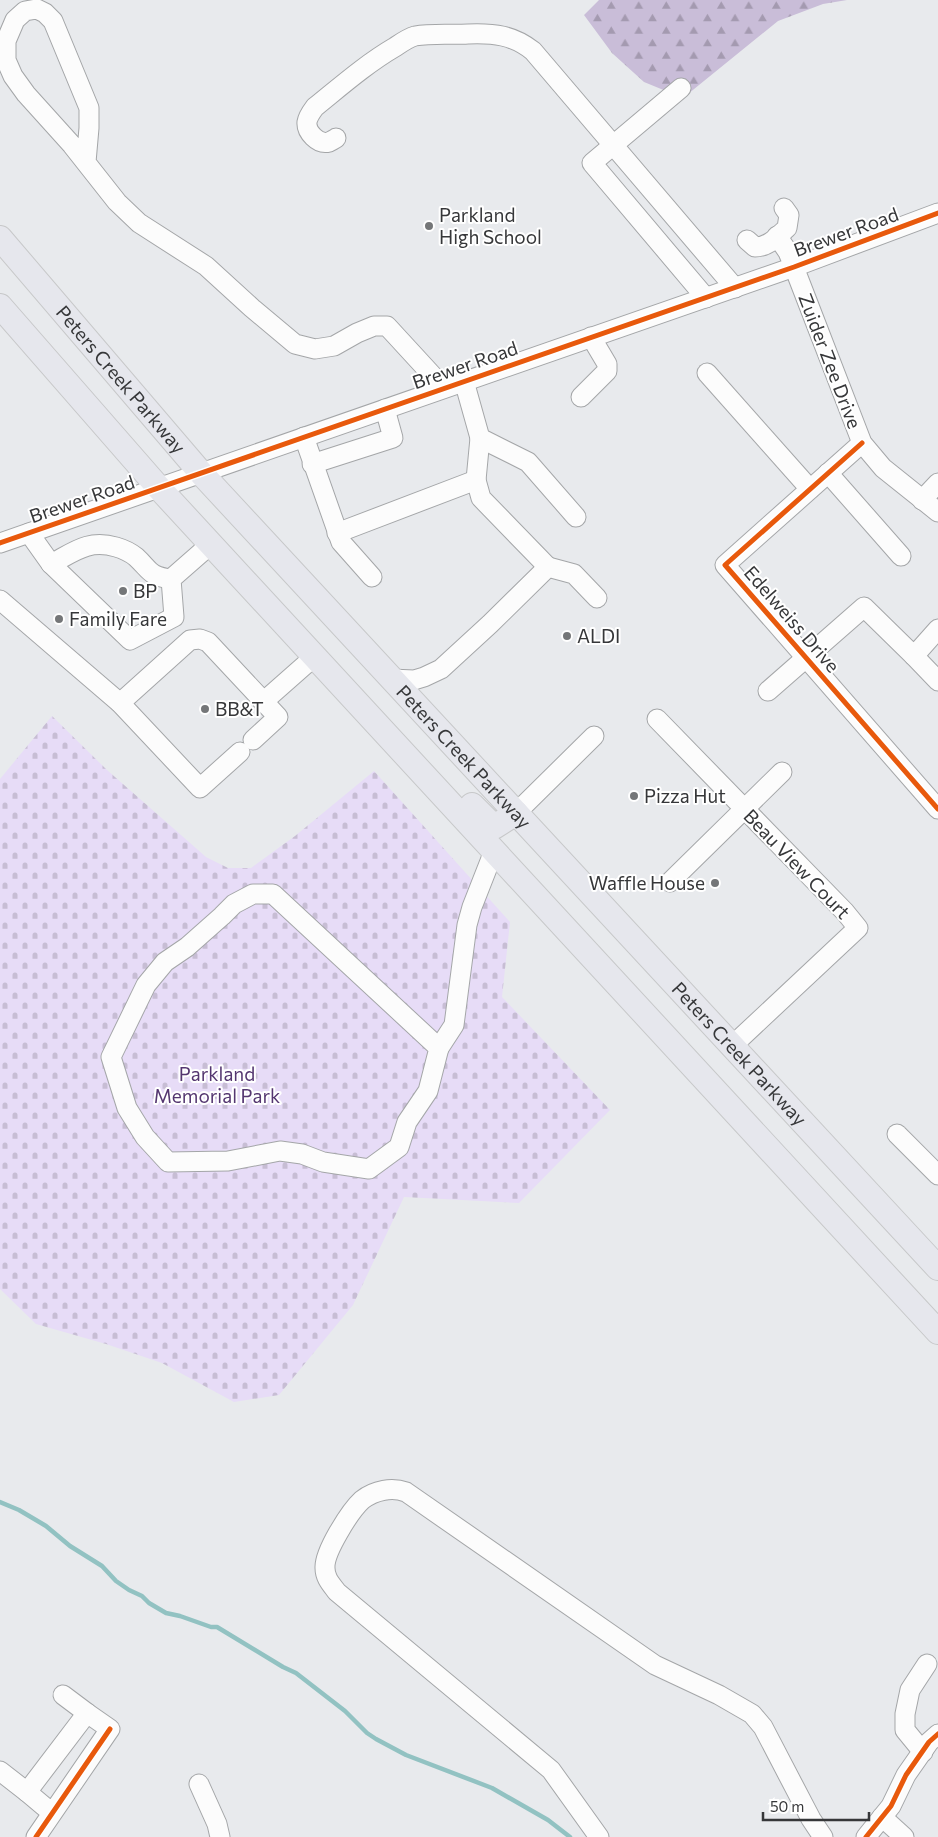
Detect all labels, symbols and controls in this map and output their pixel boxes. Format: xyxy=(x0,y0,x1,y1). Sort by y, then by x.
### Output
street label: Brewer Road xyxy=(790,202,901,261)
place label: Parkland High School xyxy=(439,203,542,248)
marker: Parkland High School xyxy=(423,220,435,232)
street label: Zuider Zee Drive xyxy=(794,290,867,432)
street label: Peters Creek Parkway xyxy=(52,300,191,458)
street label: Brewer Road xyxy=(409,336,520,393)
street label: Brewer Road xyxy=(26,470,137,527)
street label: Edelweiss Drive xyxy=(740,561,845,677)
place label: BP xyxy=(133,579,157,602)
marker: BP xyxy=(117,585,129,597)
place label: Family Fare xyxy=(69,607,167,630)
marker: Family Fare xyxy=(53,613,65,625)
place label: ALDI xyxy=(577,624,620,647)
marker: ALDI xyxy=(561,630,573,642)
street label: Peters Creek Parkway xyxy=(392,680,537,833)
place label: BB&T xyxy=(215,697,264,720)
marker: BB&T xyxy=(199,703,211,715)
place label: Pizza Hut xyxy=(644,784,726,807)
marker: Pizza Hut xyxy=(628,790,640,802)
street label: Beau View Court xyxy=(739,804,856,923)
place label: Waffle House xyxy=(589,871,705,894)
marker: Waffle House xyxy=(709,877,721,889)
street label: Peters Creek Parkway xyxy=(667,977,812,1130)
park label: Parkland Memorial Park xyxy=(154,1062,280,1107)
scale bar xyxy=(763,1790,869,1822)
text: 50 m xyxy=(770,1797,804,1815)

